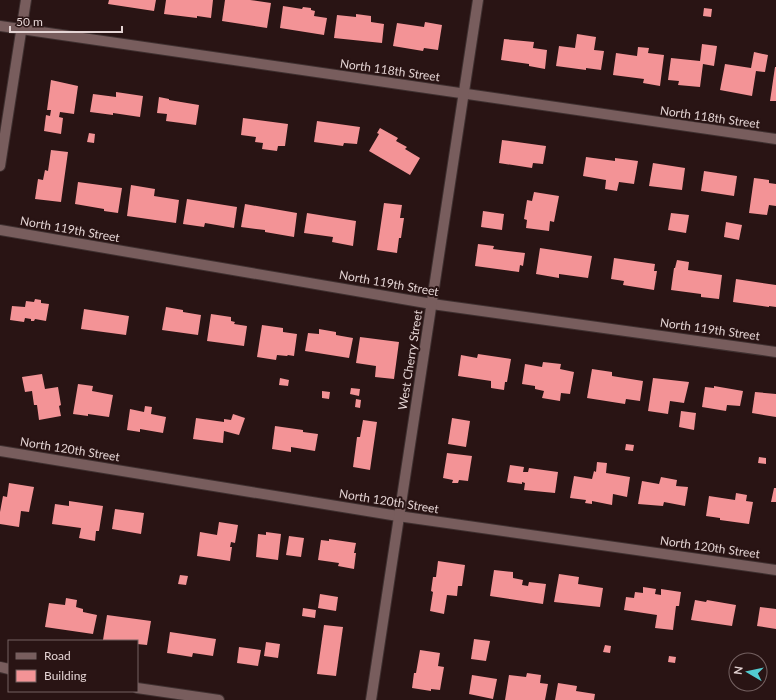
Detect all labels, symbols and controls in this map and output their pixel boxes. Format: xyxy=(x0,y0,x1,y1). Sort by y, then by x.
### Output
scale bar xyxy=(10,8,122,34)
text: 50 m xyxy=(16,14,43,29)
street label: North 118th Street xyxy=(339,56,442,85)
street label: North 118th Street xyxy=(659,103,762,132)
street label: North 119th Street xyxy=(19,213,122,245)
street label: North 119th Street xyxy=(338,267,441,299)
street label: West Cherry Street xyxy=(395,308,425,411)
street label: North 119th Street xyxy=(659,315,762,344)
street label: North 120th Street xyxy=(19,434,122,464)
street label: North 120th Street xyxy=(338,486,441,516)
street label: North 120th Street xyxy=(659,533,762,562)
legend xyxy=(8,640,138,692)
text: Road xyxy=(44,648,71,663)
north arrow xyxy=(728,652,768,692)
text: N xyxy=(731,665,745,676)
text: Building xyxy=(44,668,87,683)

